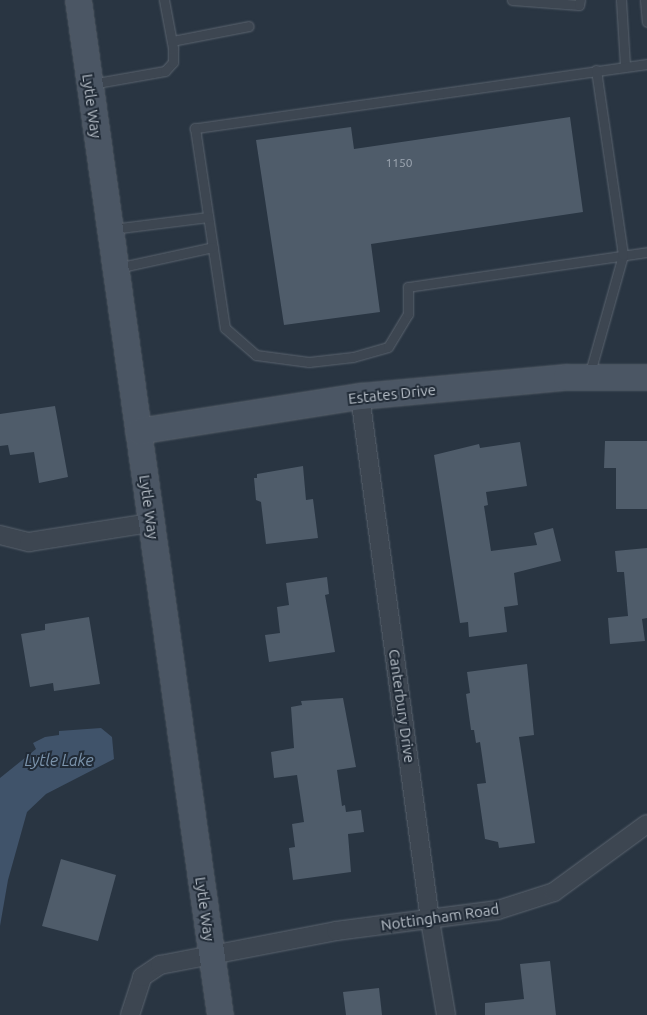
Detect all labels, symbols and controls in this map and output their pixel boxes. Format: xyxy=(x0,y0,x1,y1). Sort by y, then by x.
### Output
street label: Lytle Way xyxy=(79,73,105,139)
house number: 1150 xyxy=(385,156,413,170)
street label: Estates Drive xyxy=(347,380,437,408)
street label: Lytle Way xyxy=(136,474,162,540)
street label: Canterbury Drive xyxy=(385,648,419,764)
water label: Lytle Lake xyxy=(24,750,94,770)
street label: Lytle Way xyxy=(192,876,218,942)
street label: Nottingham Road xyxy=(380,900,500,934)

